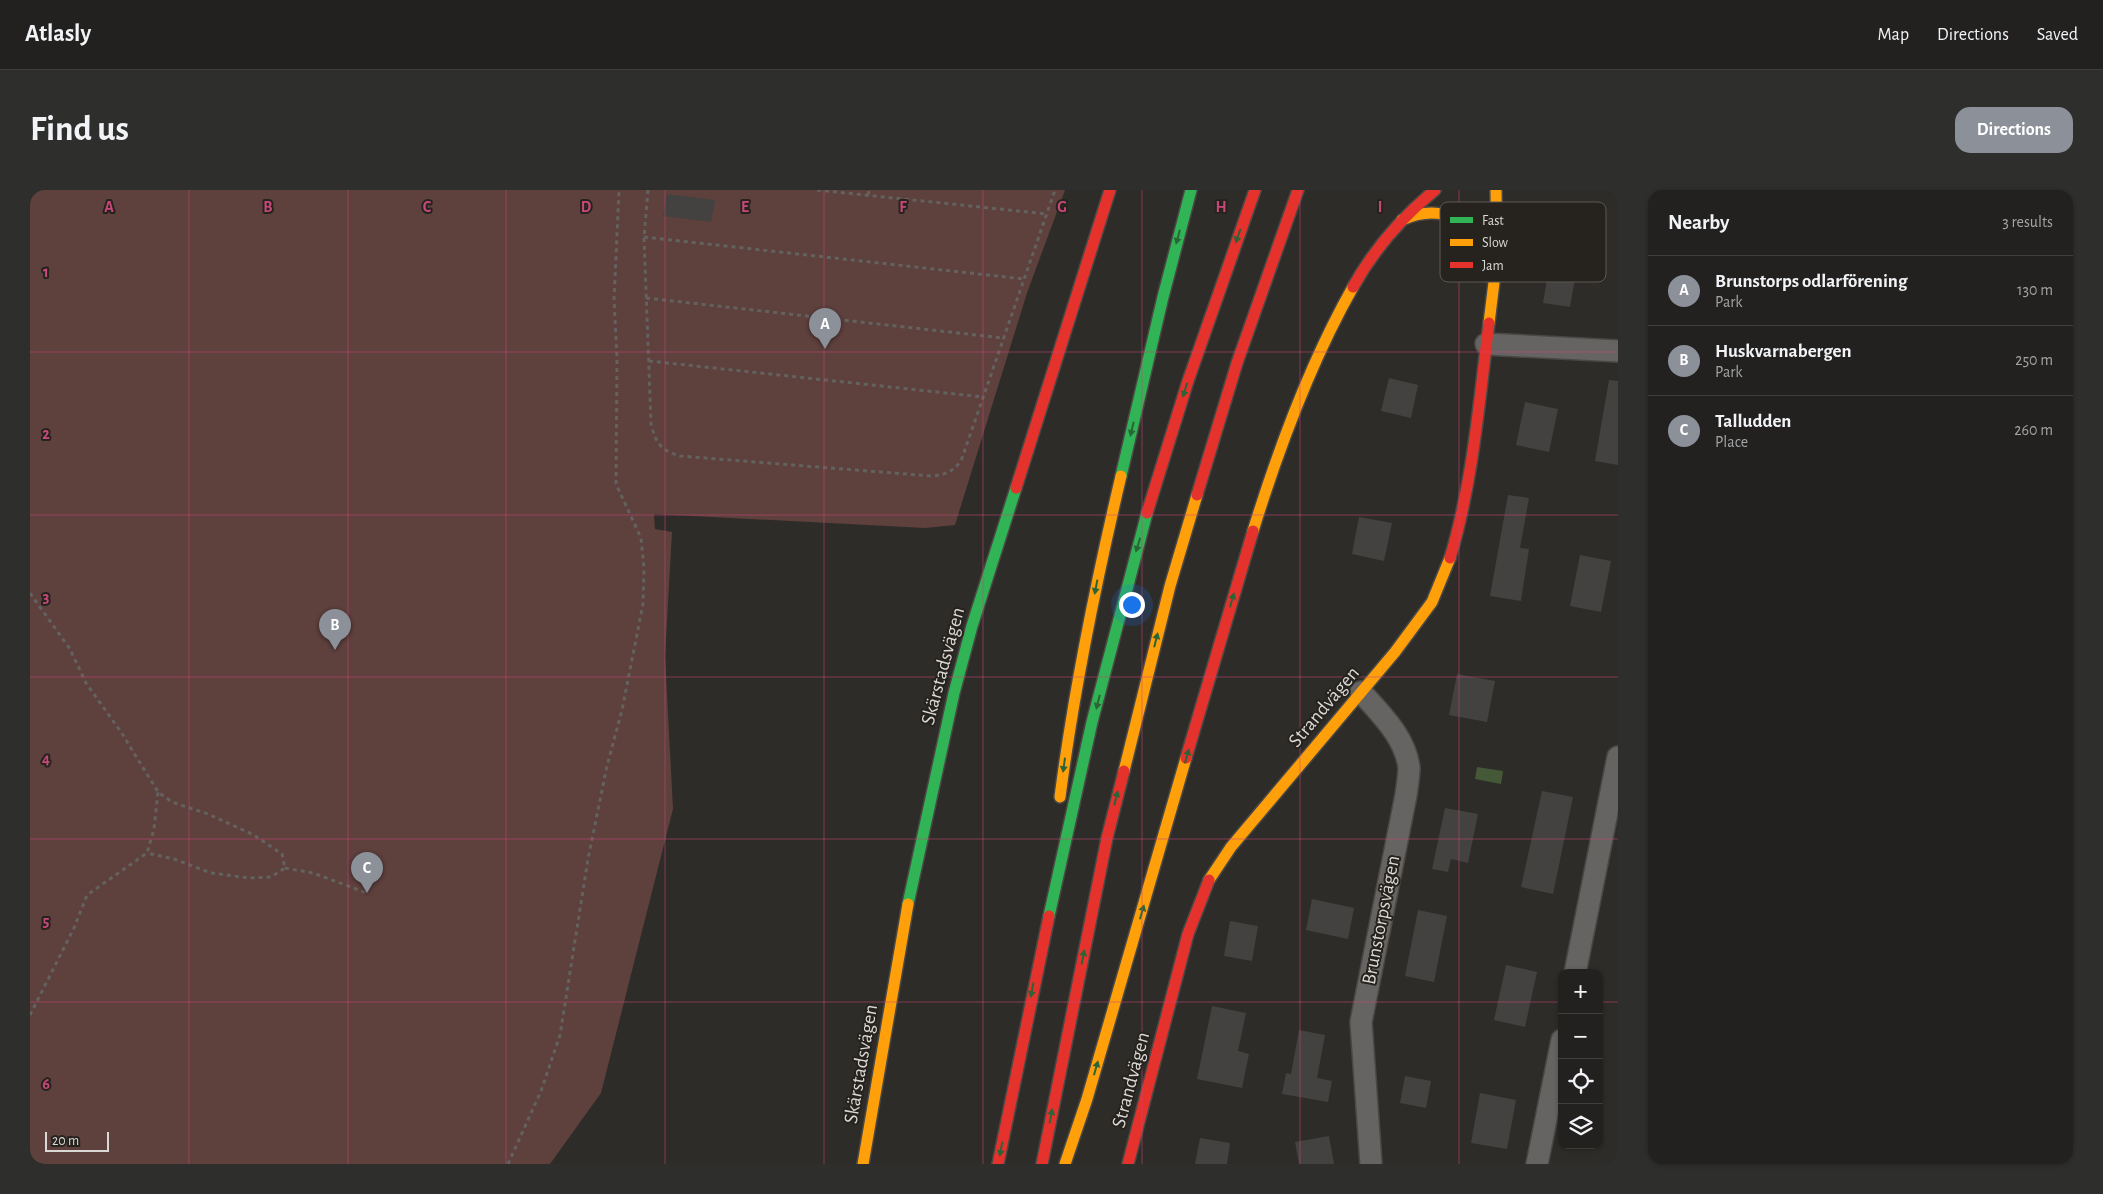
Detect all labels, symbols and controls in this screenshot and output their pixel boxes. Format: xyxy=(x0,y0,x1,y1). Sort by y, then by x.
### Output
text: Atlasly xyxy=(25,22,91,46)
text: Map xyxy=(1878,26,1909,44)
text: Directions xyxy=(1937,26,2009,44)
text: Saved xyxy=(2037,26,2078,44)
button: Directions xyxy=(1955,107,2073,153)
text: Find us xyxy=(30,112,129,147)
text: A xyxy=(104,199,114,215)
text: B xyxy=(263,199,273,215)
text: C xyxy=(423,199,432,215)
text: D xyxy=(581,199,592,215)
text: E xyxy=(741,199,749,215)
text: F xyxy=(899,199,907,215)
text: G xyxy=(1057,199,1067,215)
text: H xyxy=(1215,199,1227,215)
text: I xyxy=(1378,199,1382,215)
legend xyxy=(1440,202,1606,282)
text: Nearby xyxy=(1668,212,1729,233)
text: Fast xyxy=(1482,214,1504,228)
text: 3 results xyxy=(2002,214,2053,230)
one-way arrow xyxy=(1234,229,1242,244)
one-way arrow xyxy=(1174,230,1182,245)
text: Slow xyxy=(1482,236,1509,250)
text: Jam xyxy=(1482,259,1504,273)
text: 1 xyxy=(43,264,49,280)
text: Brunstorps odlarförening xyxy=(1715,272,1907,291)
text: A xyxy=(1679,282,1689,298)
text: 130 m xyxy=(2017,282,2053,298)
text: Park xyxy=(1715,294,1743,310)
pin: A xyxy=(809,308,841,349)
text: Huskvarnabergen xyxy=(1715,342,1852,361)
text: B xyxy=(1679,352,1689,368)
text: 250 m xyxy=(2015,352,2053,368)
text: Park xyxy=(1715,364,1743,380)
one-way arrow xyxy=(1181,382,1189,397)
text: Talludden xyxy=(1715,412,1791,431)
one-way arrow xyxy=(1128,421,1136,437)
text: C xyxy=(1680,422,1688,438)
text: 260 m xyxy=(2014,422,2053,438)
text: 2 xyxy=(42,426,50,442)
text: Place xyxy=(1715,434,1748,450)
one-way arrow xyxy=(1134,538,1142,553)
one-way arrow xyxy=(1091,580,1099,596)
text: 3 xyxy=(43,589,50,605)
your location xyxy=(1119,592,1145,618)
one-way arrow xyxy=(1229,592,1237,607)
street label: Skärstadsvägen xyxy=(918,605,968,727)
pin: B xyxy=(319,609,351,650)
one-way arrow xyxy=(1152,633,1160,648)
street label: Strandvägen xyxy=(1285,663,1363,751)
one-way arrow xyxy=(1094,695,1102,710)
one-way arrow xyxy=(1183,748,1191,763)
text: 4 xyxy=(42,751,50,767)
one-way arrow xyxy=(1059,757,1067,773)
one-way arrow xyxy=(1113,790,1121,805)
pin: C xyxy=(351,852,383,893)
street label: Brunstorpsvägen xyxy=(1359,854,1403,986)
one-way arrow xyxy=(1138,904,1146,919)
text: 5 xyxy=(43,913,50,929)
one-way arrow xyxy=(1079,949,1087,964)
map controls xyxy=(1558,969,1603,1149)
button: + xyxy=(1558,969,1603,1014)
one-way arrow xyxy=(1028,982,1036,998)
street label: Skärstadsvägen xyxy=(841,1003,881,1125)
button: − xyxy=(1558,1014,1603,1059)
street label: Strandvägen xyxy=(1109,1030,1153,1130)
button: locate xyxy=(1558,1059,1603,1104)
one-way arrow xyxy=(1093,1060,1101,1075)
text: 6 xyxy=(42,1076,50,1092)
button: layers xyxy=(1558,1104,1603,1149)
one-way arrow xyxy=(1048,1108,1056,1124)
scale bar xyxy=(45,1129,109,1152)
text: 20 m xyxy=(52,1134,79,1148)
one-way arrow xyxy=(997,1141,1005,1157)

